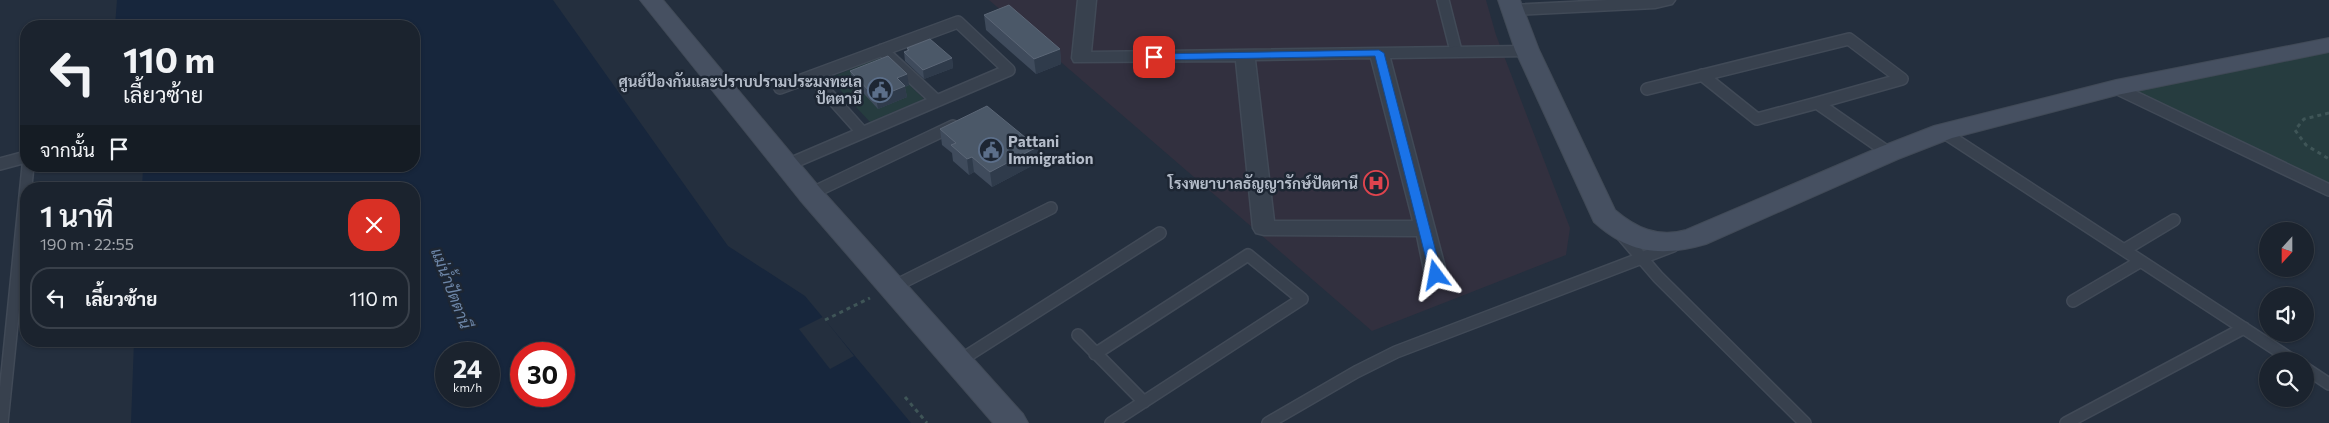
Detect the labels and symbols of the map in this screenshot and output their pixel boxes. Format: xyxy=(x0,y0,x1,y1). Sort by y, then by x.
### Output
pin xyxy=(1133,36,1175,78)
place label: ศูนย์ป้องกันและปราบปรามประมงทะเล ปัตตานี xyxy=(618,72,862,107)
public building icon: ศูนย์ป้องกันและปราบปรามประมงทะเล ปัตตานี xyxy=(867,77,893,103)
place label: Pattani Immigration xyxy=(1008,132,1093,167)
public building icon: Pattani Immigration xyxy=(978,137,1004,163)
hospital icon: โรงพยาบาลธัญญารักษ์ปัตตานี xyxy=(1363,170,1389,196)
place label: โรงพยาบาลธัญญารักษ์ปัตตานี xyxy=(1167,173,1358,193)
north arrow xyxy=(2259,222,2314,278)
water label: แม่น้ำปัตตานี xyxy=(428,244,480,332)
position arrow xyxy=(1409,248,1461,300)
speed limit sign: 30 xyxy=(510,342,575,407)

